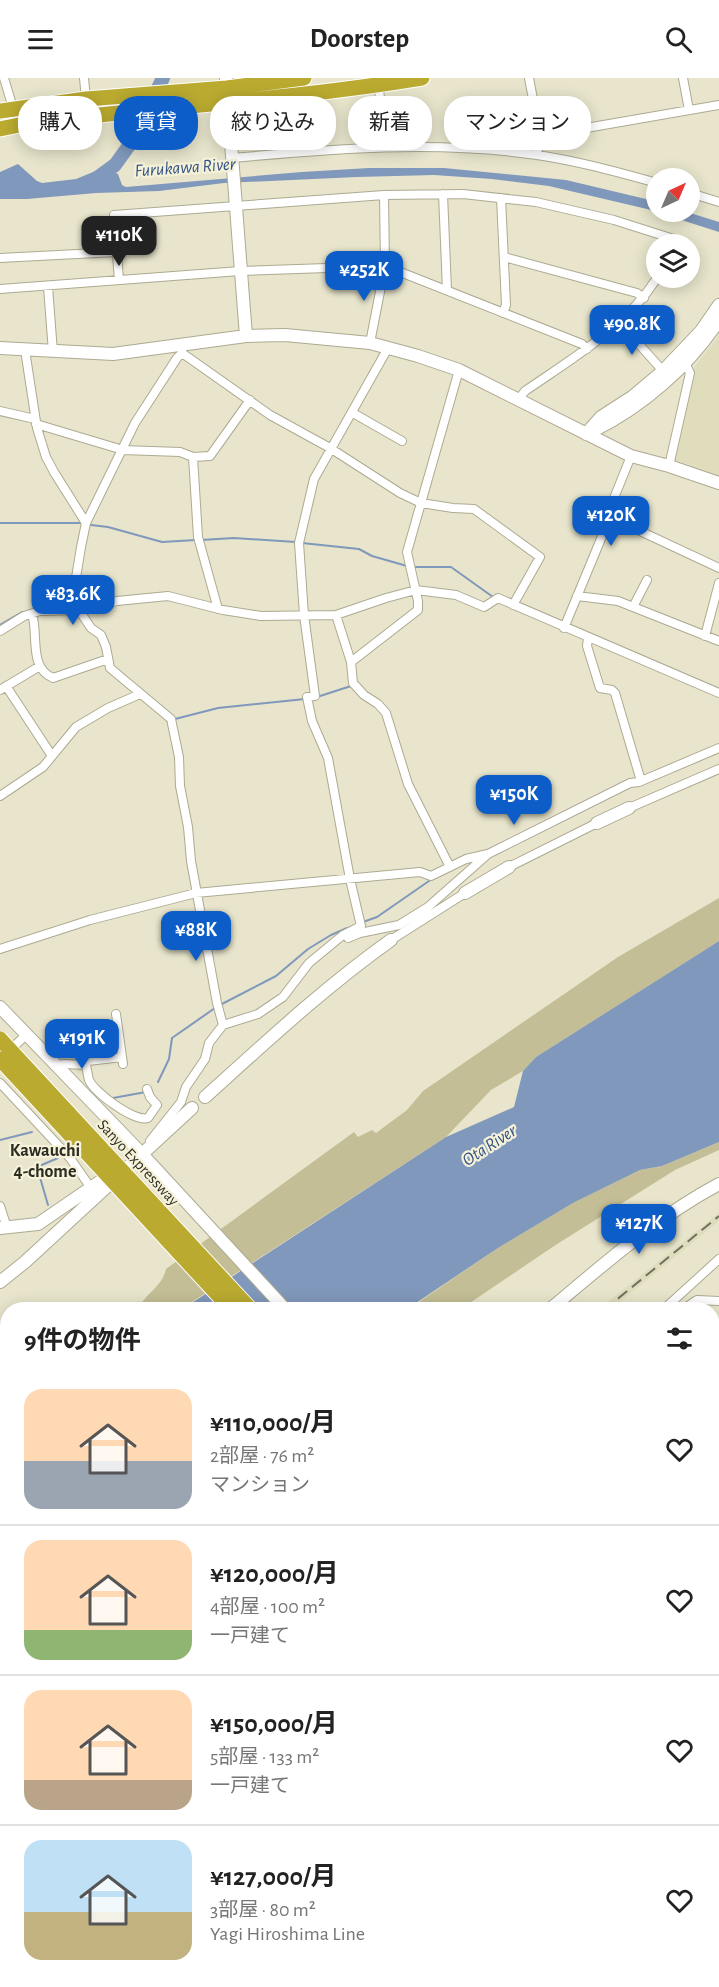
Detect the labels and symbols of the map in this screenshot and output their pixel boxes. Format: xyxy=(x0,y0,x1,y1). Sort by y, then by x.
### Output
water label: Furukawa River xyxy=(134,155,237,181)
north arrow xyxy=(646,168,700,222)
pin: ¥110K xyxy=(77,216,161,267)
pin: ¥252K xyxy=(322,251,406,302)
pin: ¥90.8K xyxy=(583,305,681,356)
pin: ¥120K xyxy=(569,496,653,547)
pin: ¥83.6K xyxy=(24,575,122,626)
pin: ¥150K xyxy=(472,775,556,826)
pin: ¥88K xyxy=(160,911,232,962)
pin: ¥191K xyxy=(40,1019,124,1070)
street label: Sanyo Expressway xyxy=(94,1117,182,1210)
water label: Ota River xyxy=(459,1121,521,1170)
district label: Kawauchi 4-chome xyxy=(10,1142,80,1181)
pin: ¥127K xyxy=(597,1204,681,1255)

